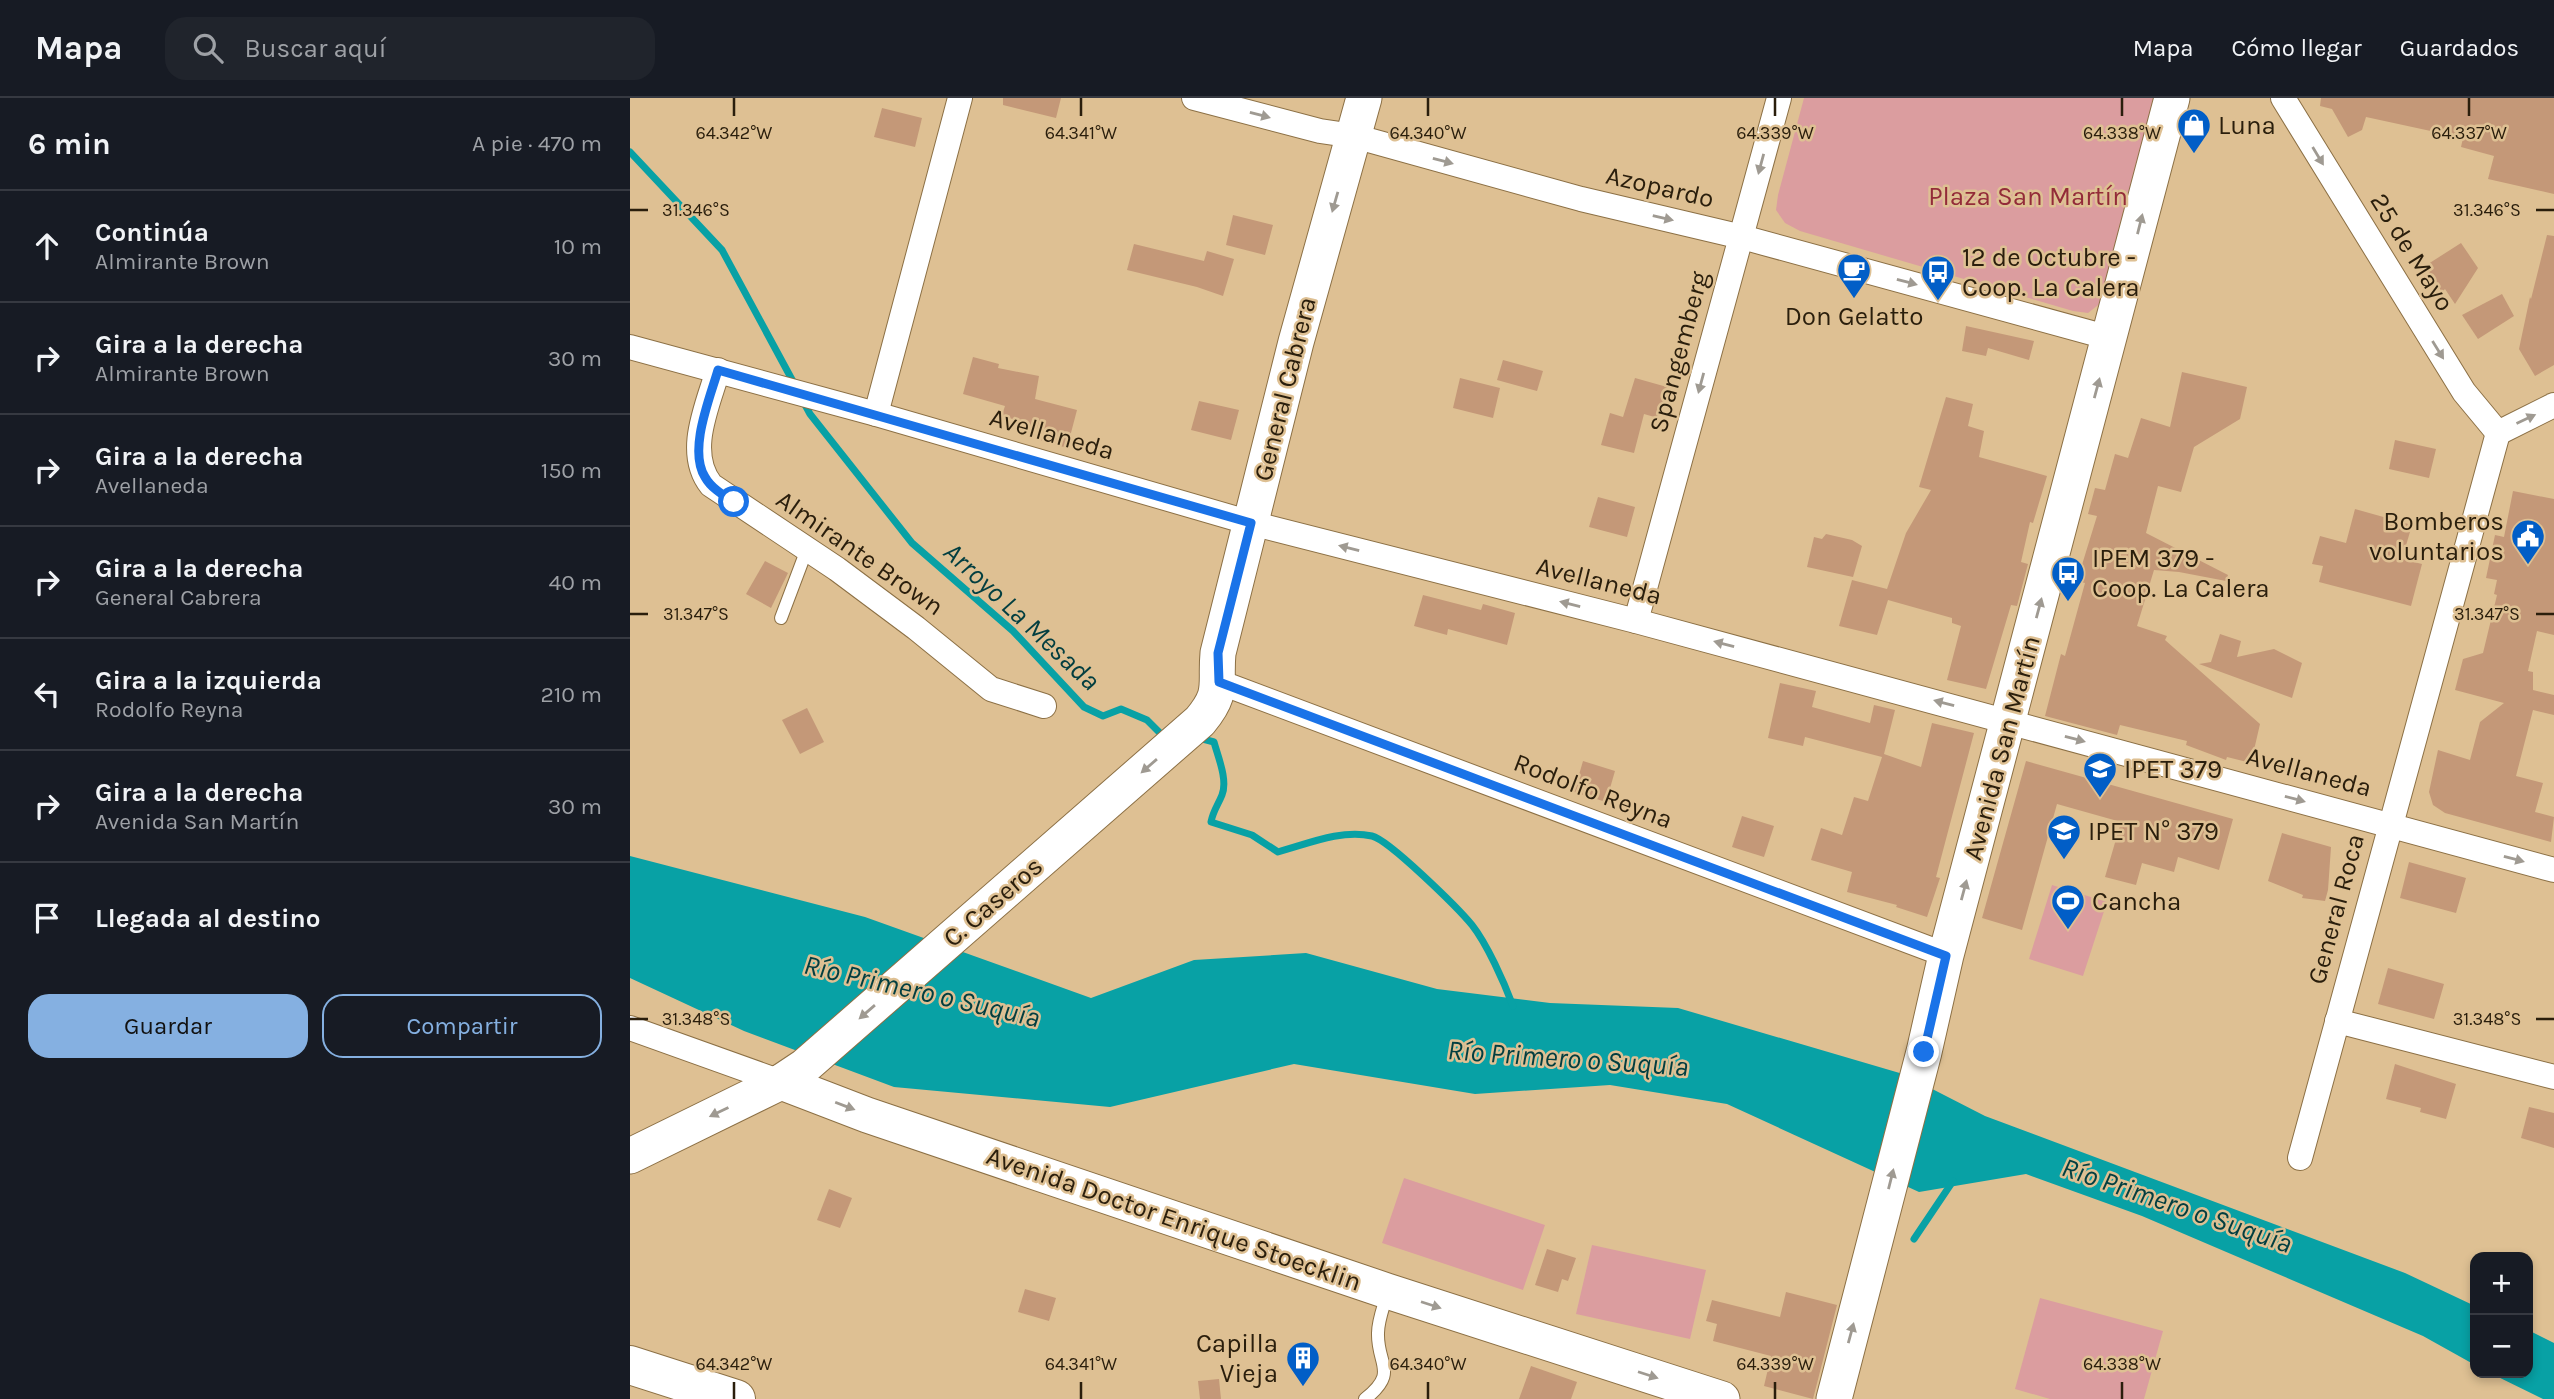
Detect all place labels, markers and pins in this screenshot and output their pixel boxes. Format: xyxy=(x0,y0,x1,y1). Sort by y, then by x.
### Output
shop icon: Luna xyxy=(2175,106,2213,155)
place label: Luna xyxy=(2218,110,2276,141)
place label: 12 de Octubre - Coop. La Calera xyxy=(1962,242,2140,303)
cafe icon: Don Gelatto xyxy=(1835,251,1873,300)
bus stop icon: 12 de Octubre - Coop. La Calera xyxy=(1919,253,1957,302)
place label: Don Gelatto xyxy=(1785,301,1923,332)
place label: Bomberos voluntarios xyxy=(2369,506,2504,567)
public building icon: Bomberos voluntarios xyxy=(2509,517,2547,566)
place label: IPEM 379 - Coop. La Calera xyxy=(2092,543,2270,604)
bus stop icon: IPEM 379 - Coop. La Calera xyxy=(2049,554,2087,603)
school or university icon: IPET 379 xyxy=(2081,750,2119,799)
place label: IPET 379 xyxy=(2124,754,2222,785)
school or university icon: IPET N° 379 xyxy=(2045,812,2083,861)
place label: IPET N° 379 xyxy=(2088,816,2219,847)
sports icon: Cancha xyxy=(2049,882,2087,931)
place label: Cancha xyxy=(2092,886,2181,917)
place label: Capilla Vieja xyxy=(1196,1328,1278,1389)
building icon: Capilla Vieja xyxy=(1284,1339,1322,1388)

